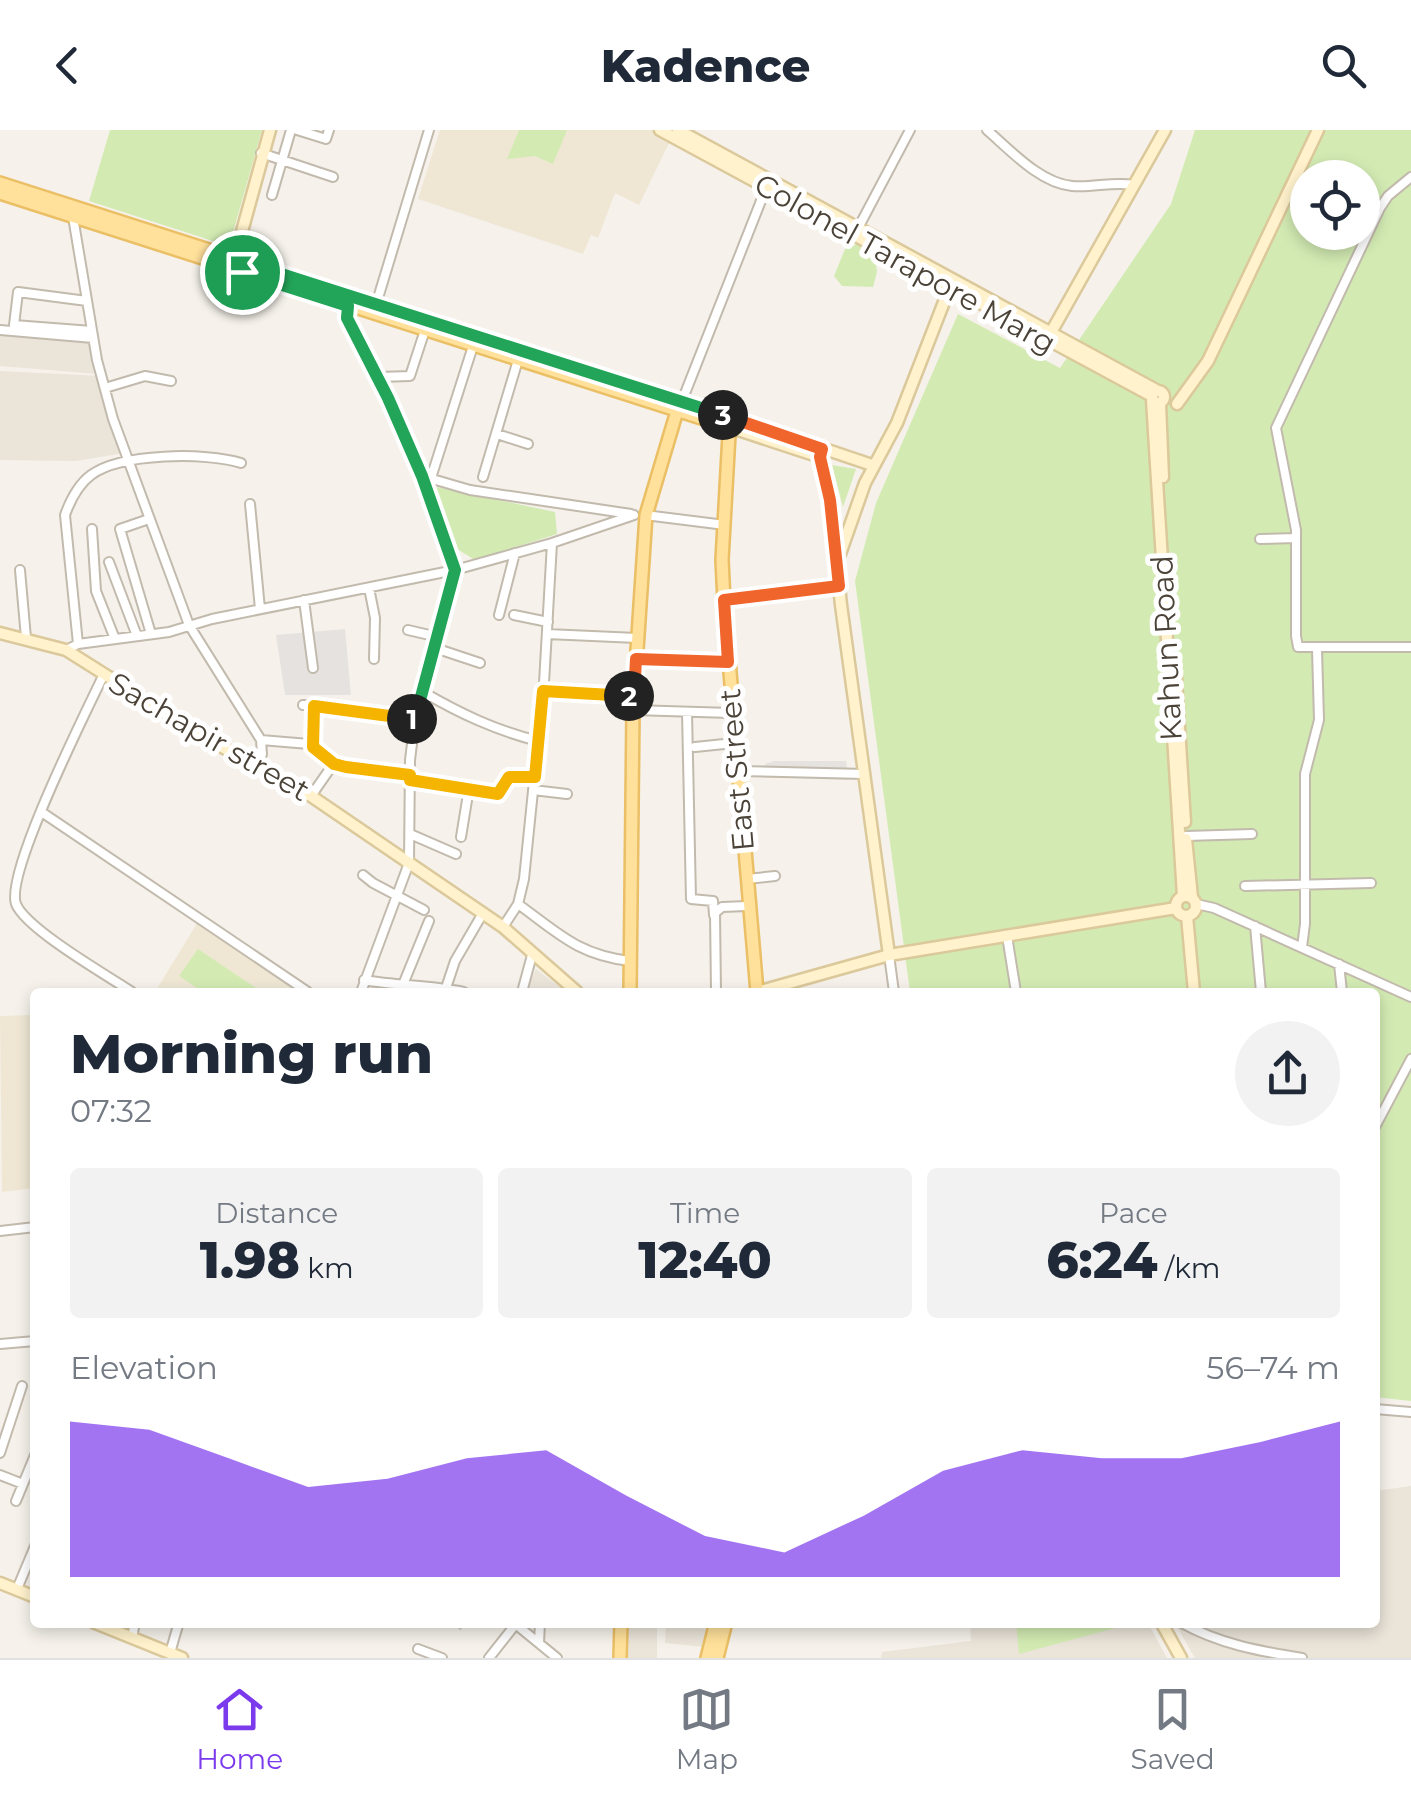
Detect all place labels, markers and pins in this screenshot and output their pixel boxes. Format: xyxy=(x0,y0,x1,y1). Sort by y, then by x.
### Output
pin xyxy=(200,230,285,315)
pin: 3 xyxy=(698,390,748,440)
pin: 2 xyxy=(604,671,654,721)
pin: 1 xyxy=(387,694,437,744)

